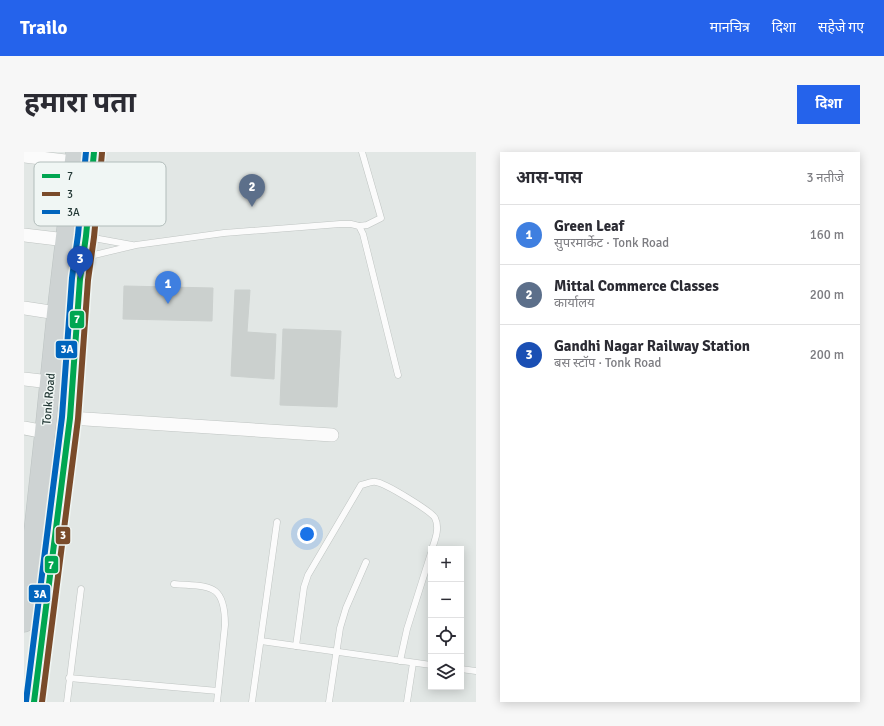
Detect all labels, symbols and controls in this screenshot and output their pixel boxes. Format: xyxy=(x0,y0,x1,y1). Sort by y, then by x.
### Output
text: Trailo xyxy=(20,16,67,40)
text: मानचित्र xyxy=(710,19,750,36)
text: दिशा xyxy=(772,19,796,36)
text: सहेजे गए xyxy=(818,19,864,36)
button: दिशा xyxy=(797,85,860,124)
text: हमारा पता xyxy=(24,86,136,120)
legend xyxy=(34,162,166,226)
text: आस-पास xyxy=(516,167,582,188)
text: 7 xyxy=(67,170,73,183)
text: 3 नतीजे xyxy=(806,170,844,186)
pin: 2 xyxy=(239,174,265,207)
text: 3 xyxy=(67,188,73,201)
text: 3A xyxy=(67,206,80,219)
text: Green Leaf xyxy=(554,217,624,235)
text: 1 xyxy=(525,227,533,243)
text: 160 m xyxy=(810,227,844,243)
text: सुपरमार्केट · Tonk Road xyxy=(554,235,669,251)
pin: 3 xyxy=(67,246,93,279)
pin: 1 xyxy=(155,271,181,304)
text: Mittal Commerce Classes xyxy=(554,277,719,295)
text: 2 xyxy=(525,287,533,303)
text: 200 m xyxy=(810,287,844,303)
text: कार्यालय xyxy=(554,295,595,311)
line badge: 7 xyxy=(69,310,85,329)
text: 7 xyxy=(74,313,80,326)
text: Gandhi Nagar Railway Station xyxy=(554,337,750,355)
line badge: 3A xyxy=(55,340,78,359)
text: 3A xyxy=(61,343,73,356)
text: 3 xyxy=(525,347,533,363)
text: 200 m xyxy=(810,347,844,363)
text: बस स्टॉप · Tonk Road xyxy=(554,355,661,371)
street label: Tonk Road xyxy=(39,372,59,426)
your location xyxy=(297,524,317,544)
line badge: 3 xyxy=(55,526,71,545)
text: 3 xyxy=(60,529,66,542)
map controls xyxy=(428,546,464,690)
button: + xyxy=(428,546,464,582)
line badge: 7 xyxy=(44,555,59,574)
text: 7 xyxy=(48,559,54,572)
button: − xyxy=(428,582,464,618)
line badge: 3A xyxy=(28,584,51,603)
text: 3A xyxy=(34,588,46,601)
button: locate xyxy=(428,618,464,654)
button: layers xyxy=(428,654,464,690)

